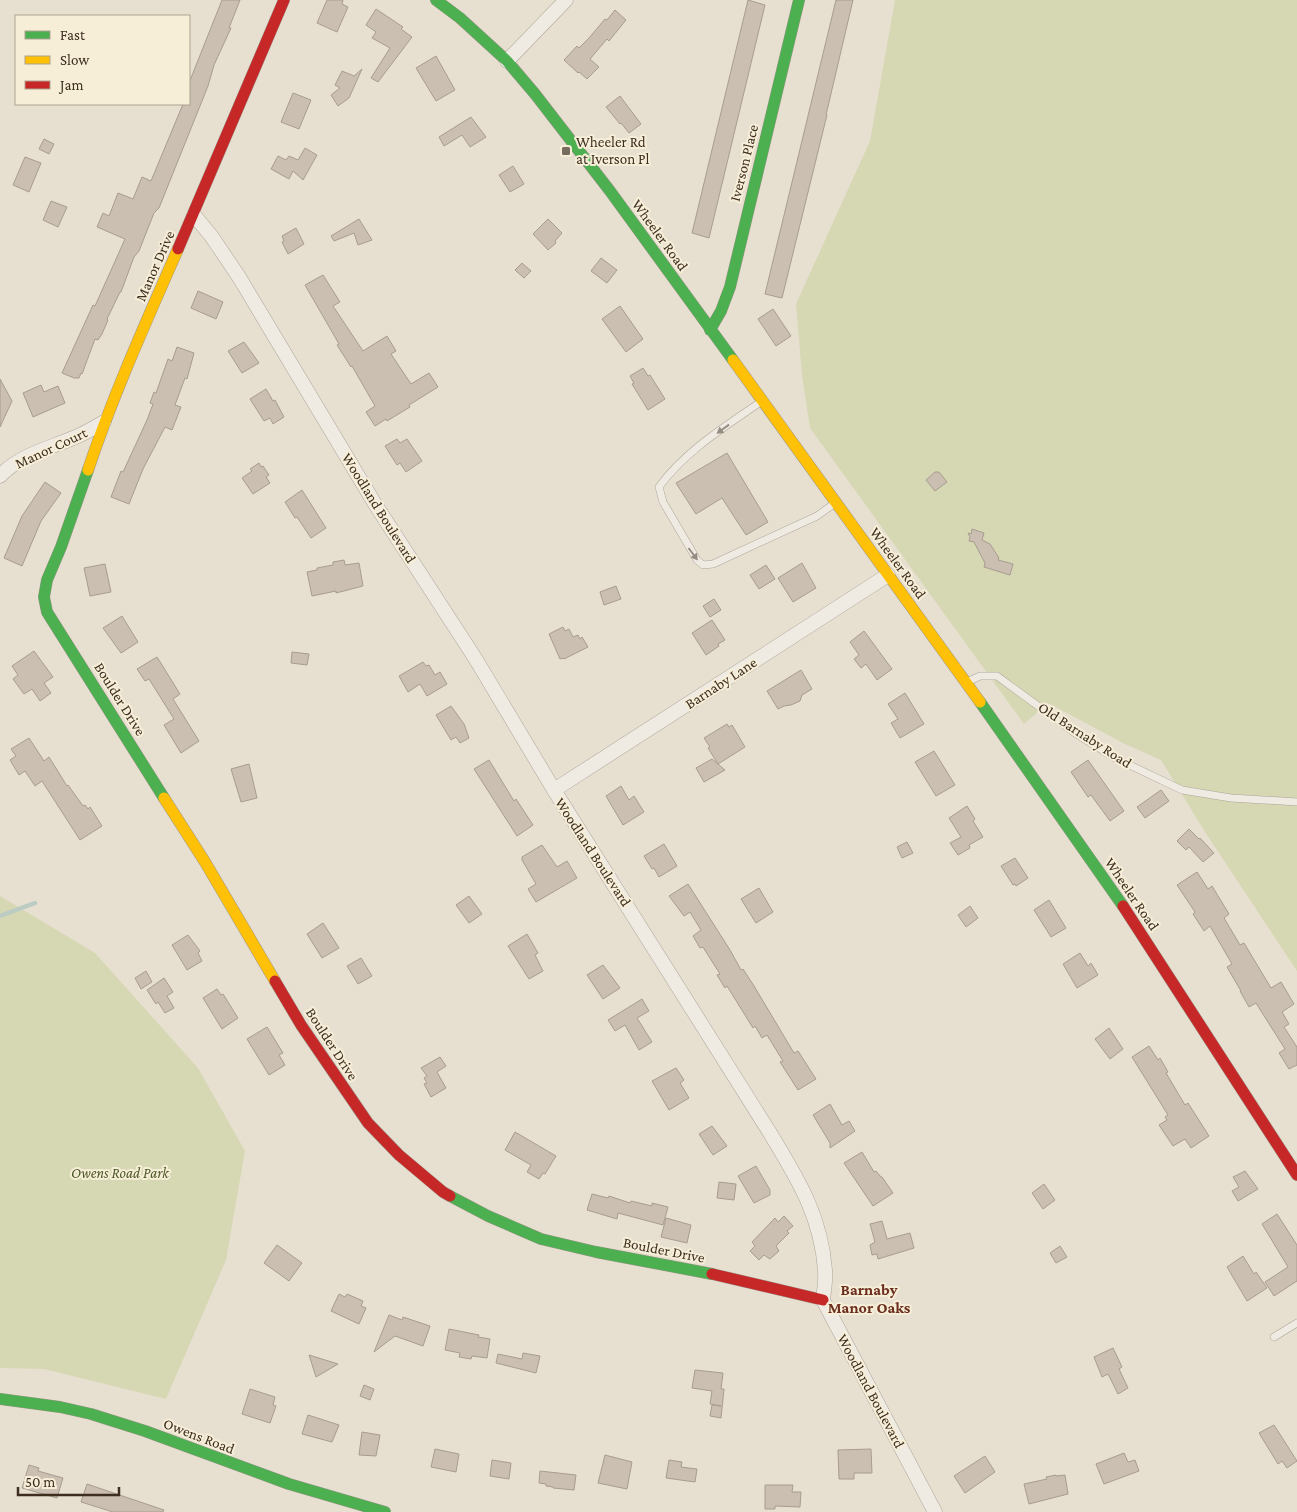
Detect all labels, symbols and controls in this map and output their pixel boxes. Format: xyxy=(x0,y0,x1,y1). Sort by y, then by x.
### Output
legend xyxy=(15,15,190,105)
text: Fast xyxy=(60,27,86,43)
text: Slow xyxy=(60,52,90,68)
text: Jam xyxy=(58,77,83,94)
street label: Iverson Place xyxy=(727,123,761,203)
place label: Wheeler Rd at Iverson Pl xyxy=(576,134,650,167)
marker: Wheeler Rd at Iverson Pl xyxy=(560,145,572,157)
street label: Wheeler Road xyxy=(629,196,691,274)
street label: Manor Drive xyxy=(132,228,178,304)
street label: Manor Court xyxy=(12,424,90,472)
one-way arrow xyxy=(716,424,730,434)
street label: Woodland Boulevard xyxy=(339,450,419,566)
street label: Wheeler Road xyxy=(867,524,929,602)
one-way arrow xyxy=(688,548,698,561)
street label: Barnaby Lane xyxy=(682,654,761,713)
street label: Boulder Drive xyxy=(91,660,149,739)
street label: Old Barnaby Road xyxy=(1035,699,1135,772)
street label: Woodland Boulevard xyxy=(552,795,634,909)
street label: Wheeler Road xyxy=(1102,855,1162,933)
street label: Boulder Drive xyxy=(303,1005,361,1083)
park label: Owens Road Park xyxy=(71,1165,170,1181)
street label: Boulder Drive xyxy=(622,1234,707,1266)
district label: Barnaby Manor Oaks xyxy=(828,1281,911,1316)
street label: Woodland Boulevard xyxy=(834,1331,908,1451)
street label: Owens Road xyxy=(161,1415,237,1457)
scale bar xyxy=(18,1464,119,1496)
text: 50 m xyxy=(25,1474,55,1490)

